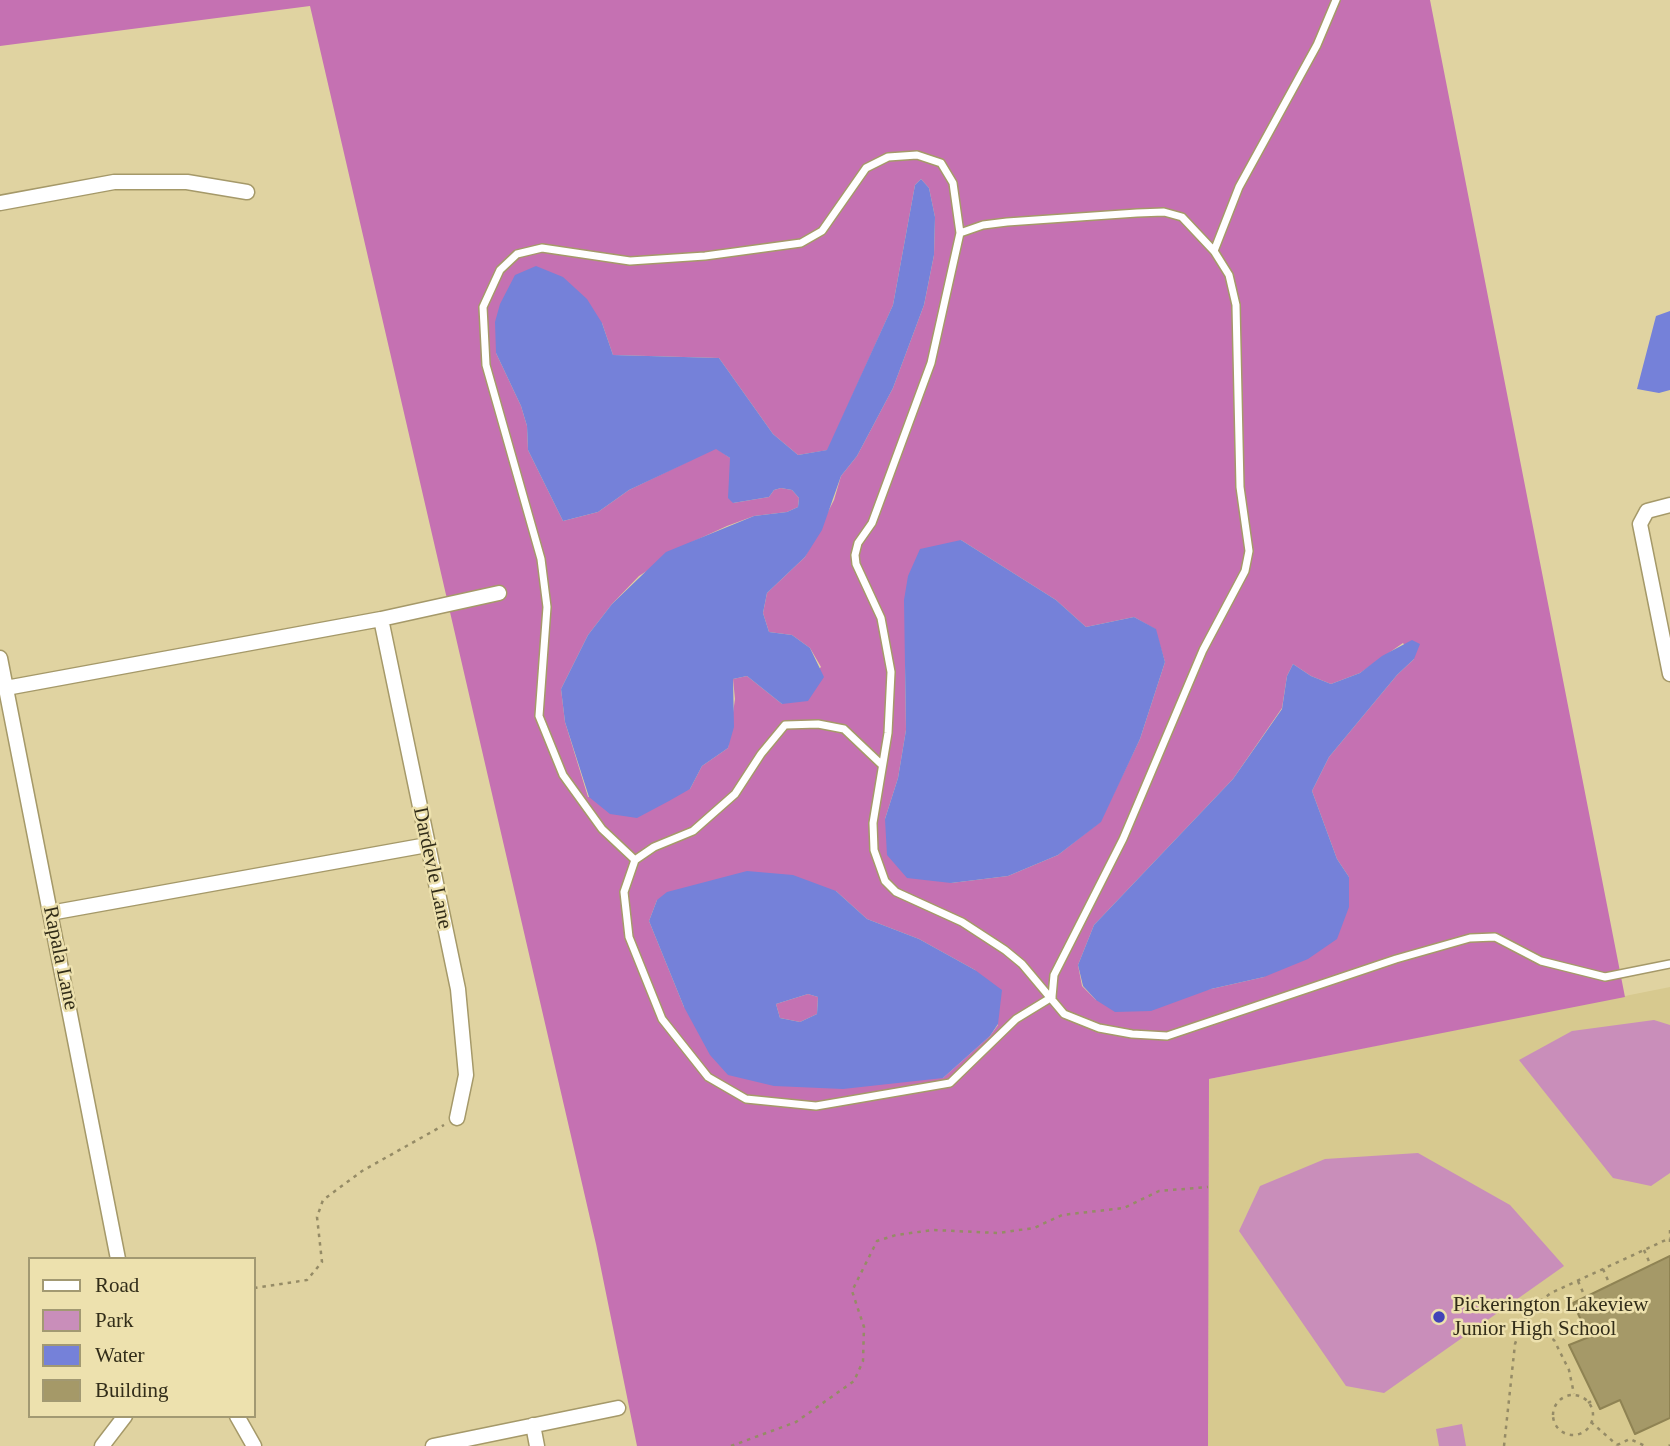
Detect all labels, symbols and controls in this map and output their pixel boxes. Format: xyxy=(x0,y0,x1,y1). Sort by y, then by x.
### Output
street label: Dardevle Lane xyxy=(407,805,457,931)
street label: Rapala Lane xyxy=(37,904,83,1012)
legend xyxy=(28,1257,256,1418)
text: Road xyxy=(95,1273,139,1297)
place label: Pickerington Lakeview Junior High School xyxy=(1453,1292,1648,1342)
text: Park xyxy=(95,1308,134,1332)
marker: Pickerington Lakeview Junior High School xyxy=(1431,1309,1447,1325)
text: Water xyxy=(95,1343,145,1367)
text: Building xyxy=(95,1378,169,1402)

